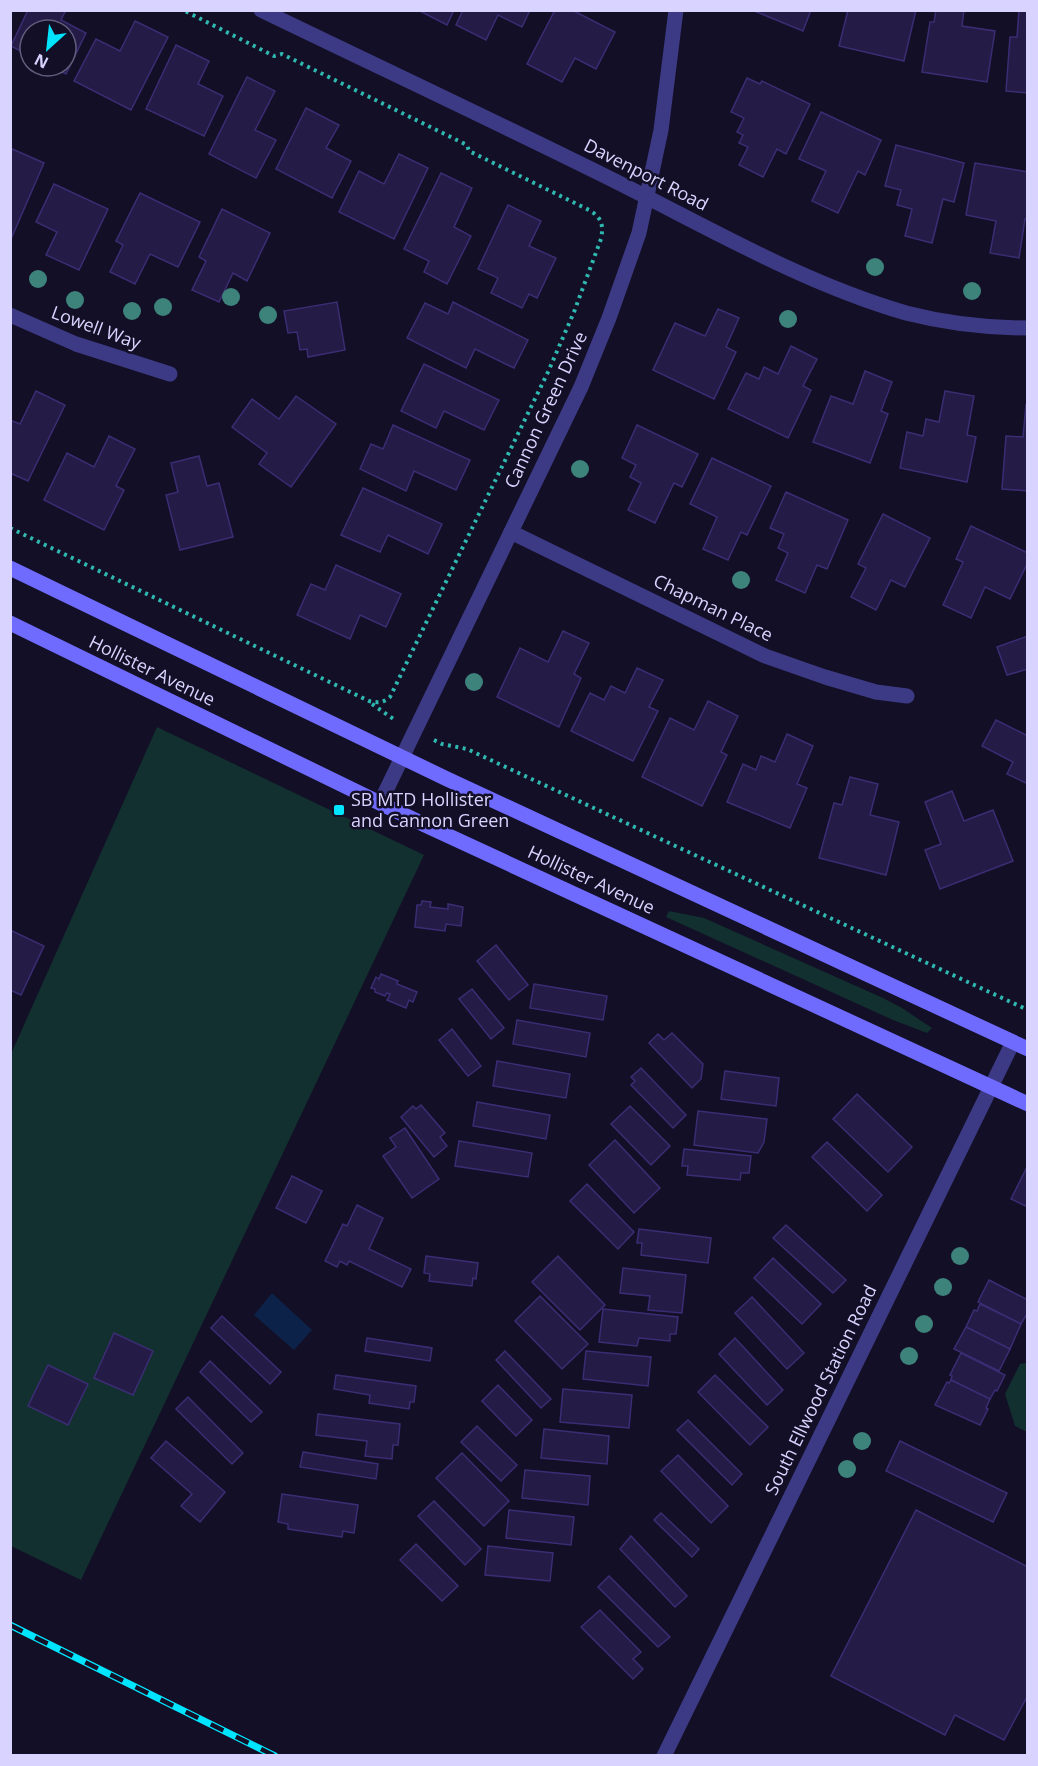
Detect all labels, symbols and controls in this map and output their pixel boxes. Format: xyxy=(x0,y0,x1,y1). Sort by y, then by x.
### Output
north arrow xyxy=(18,18,78,78)
text: N xyxy=(30,49,52,74)
street label: Davenport Road xyxy=(580,132,713,216)
street label: Lowell Way xyxy=(48,300,145,355)
street label: Cannon Green Drive xyxy=(498,327,592,492)
street label: Chapman Place xyxy=(650,568,777,646)
street label: Hollister Avenue xyxy=(85,629,220,711)
place label: SB MTD Hollister and Cannon Green xyxy=(351,787,509,832)
marker: SB MTD Hollister and Cannon Green xyxy=(332,803,346,817)
street label: Hollister Avenue xyxy=(524,839,659,919)
street label: South Ellwood Station Road xyxy=(759,1280,882,1499)

